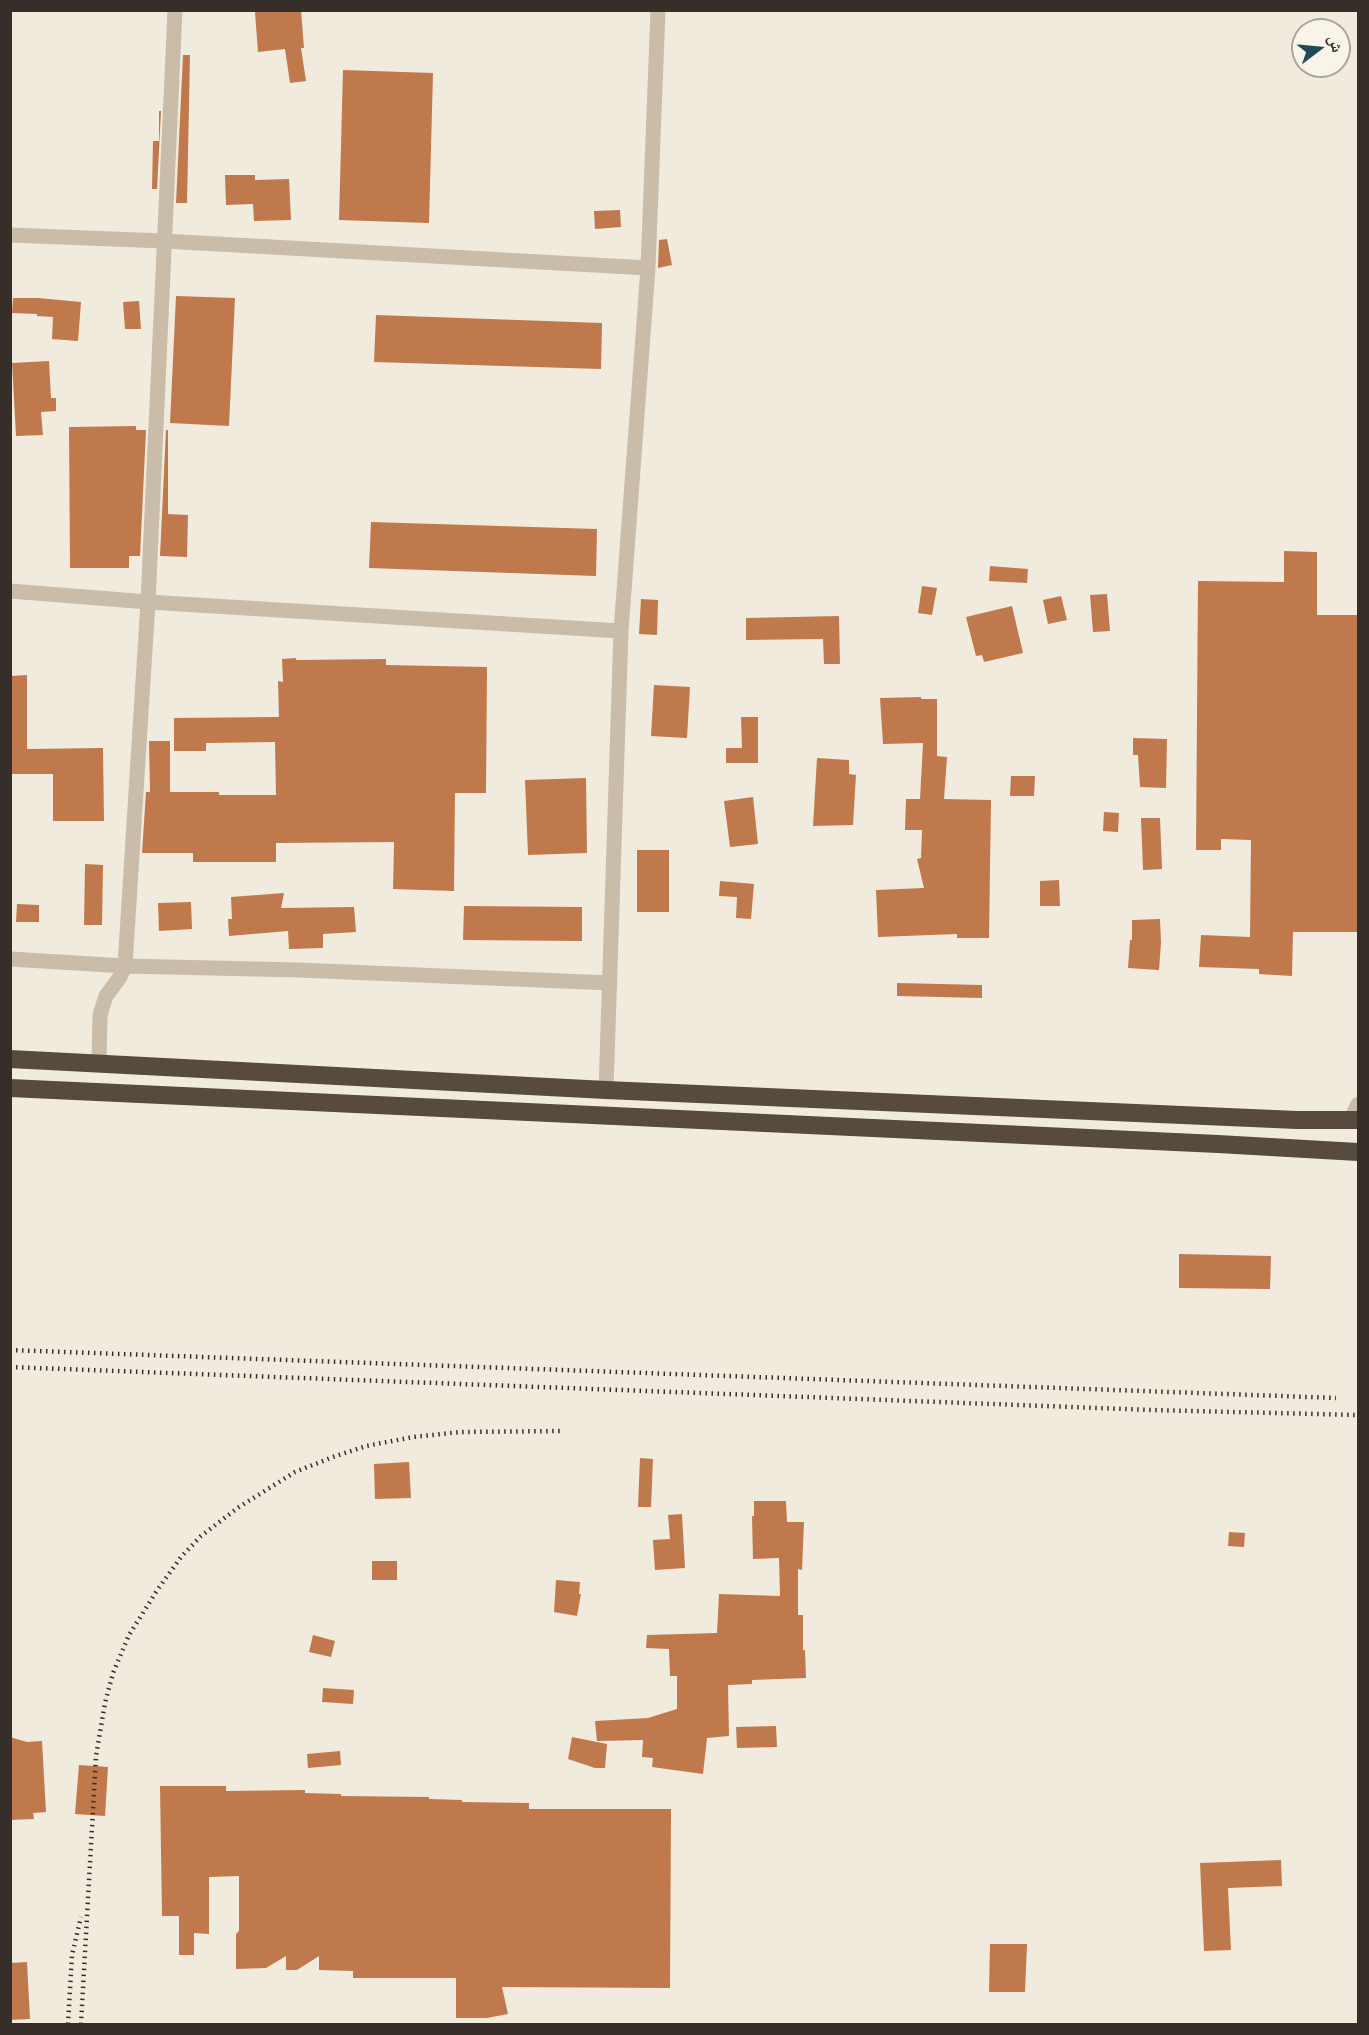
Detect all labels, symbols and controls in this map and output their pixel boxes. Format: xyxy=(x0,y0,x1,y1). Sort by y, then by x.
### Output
north arrow xyxy=(1291,18,1351,78)
text: ش xyxy=(1325,33,1347,54)

